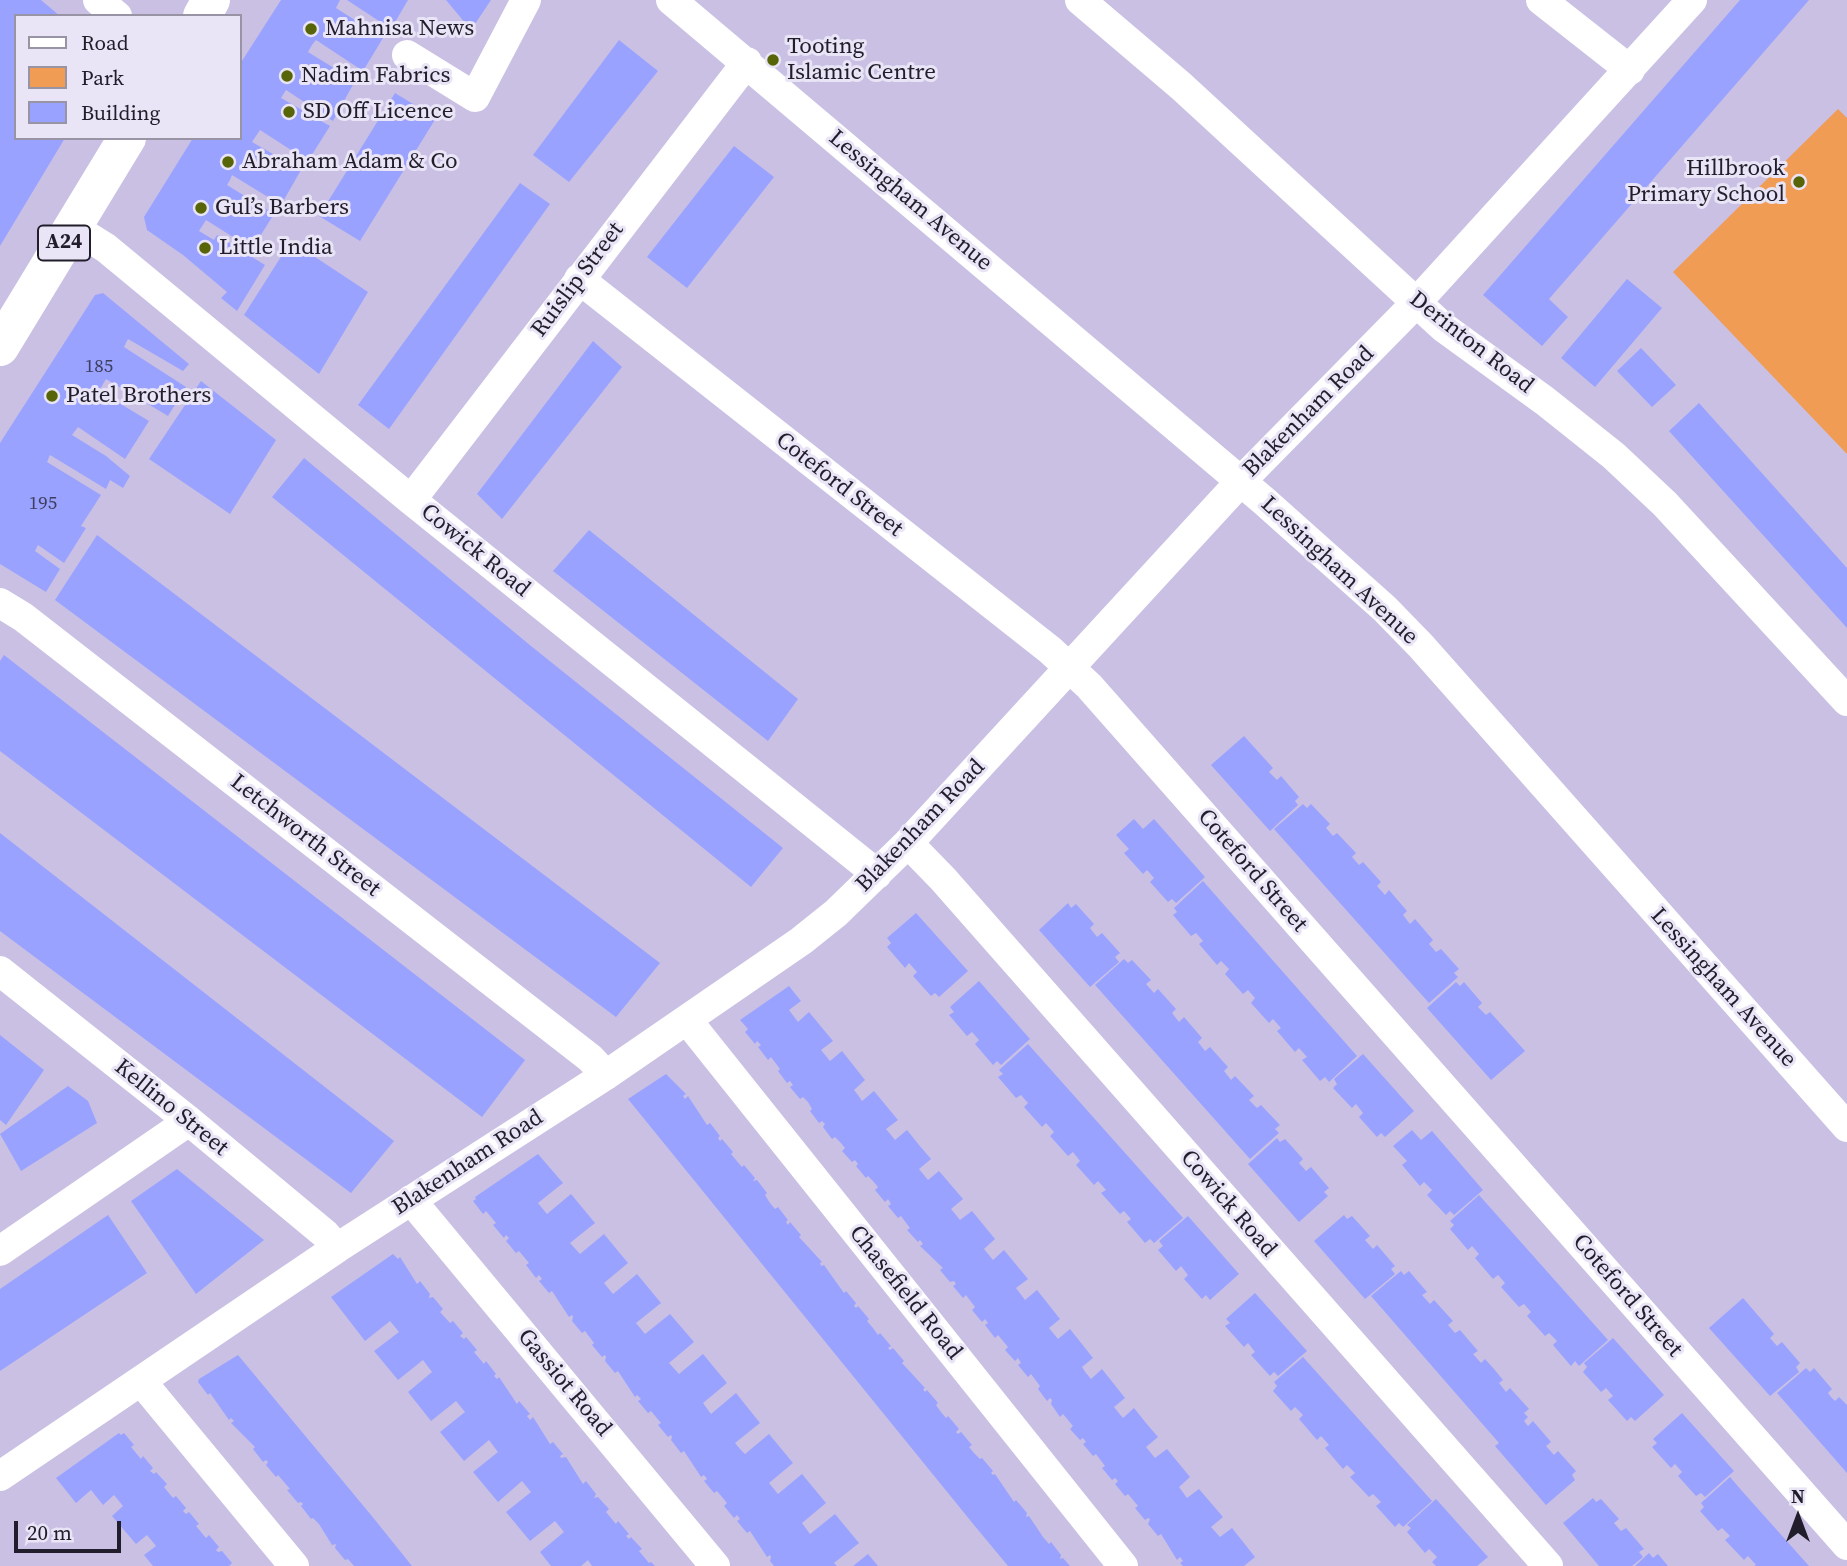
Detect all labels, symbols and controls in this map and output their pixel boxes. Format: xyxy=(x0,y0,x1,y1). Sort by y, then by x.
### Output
legend xyxy=(14,14,242,140)
place label: Mahnisa News xyxy=(325,15,474,43)
marker: Mahnisa News xyxy=(303,21,319,37)
text: Road xyxy=(81,28,129,57)
place label: Tooting Islamic Centre xyxy=(787,33,936,87)
marker: Tooting Islamic Centre xyxy=(765,52,781,68)
place label: Nadim Fabrics xyxy=(301,62,450,90)
text: Park xyxy=(81,63,124,92)
marker: Nadim Fabrics xyxy=(279,68,295,84)
text: Building xyxy=(81,98,160,127)
place label: SD Off Licence xyxy=(303,98,453,126)
marker: SD Off Licence xyxy=(281,104,297,120)
street label: Lessingham Avenue xyxy=(823,125,997,277)
place label: Abraham Adam & Co xyxy=(242,148,458,176)
marker: Abraham Adam & Co xyxy=(220,154,236,170)
place label: Hillbrook Primary School xyxy=(1627,155,1785,209)
marker: Hillbrook Primary School xyxy=(1791,174,1807,190)
place label: Gul’s Barbers xyxy=(215,194,349,222)
marker: Gul’s Barbers xyxy=(193,200,209,216)
street label: Ruislip Street xyxy=(526,217,630,343)
road number: A24 xyxy=(38,226,90,260)
place label: Little India xyxy=(219,234,333,262)
marker: Little India xyxy=(197,240,213,256)
street label: Derinton Road xyxy=(1403,286,1539,400)
street label: Blakenham Road xyxy=(1238,341,1380,483)
house number: 185 xyxy=(85,356,113,378)
place label: Patel Brothers xyxy=(66,382,211,410)
marker: Patel Brothers xyxy=(44,388,60,404)
street label: Coteford Street xyxy=(770,427,908,543)
street label: Lessingham Avenue xyxy=(1255,491,1423,651)
house number: 195 xyxy=(29,493,57,515)
street label: Cowick Road xyxy=(415,499,535,603)
street label: Blakenham Road xyxy=(851,754,991,898)
street label: Letchworth Street xyxy=(224,769,386,903)
street label: Coteford Street xyxy=(1191,804,1313,938)
street label: Lessingham Avenue xyxy=(1644,903,1802,1073)
street label: Kellino Street xyxy=(109,1054,233,1162)
street label: Blakenham Road xyxy=(388,1104,548,1222)
street label: Cowick Road xyxy=(1174,1145,1282,1263)
street label: Chasefield Road xyxy=(843,1220,967,1366)
street label: Coteford Street xyxy=(1566,1229,1688,1363)
street label: Gassiot Road xyxy=(511,1324,617,1442)
north arrow xyxy=(1763,1482,1833,1552)
text: N xyxy=(1791,1483,1805,1509)
scale bar xyxy=(18,1506,124,1550)
text: 20 m xyxy=(27,1518,72,1547)

